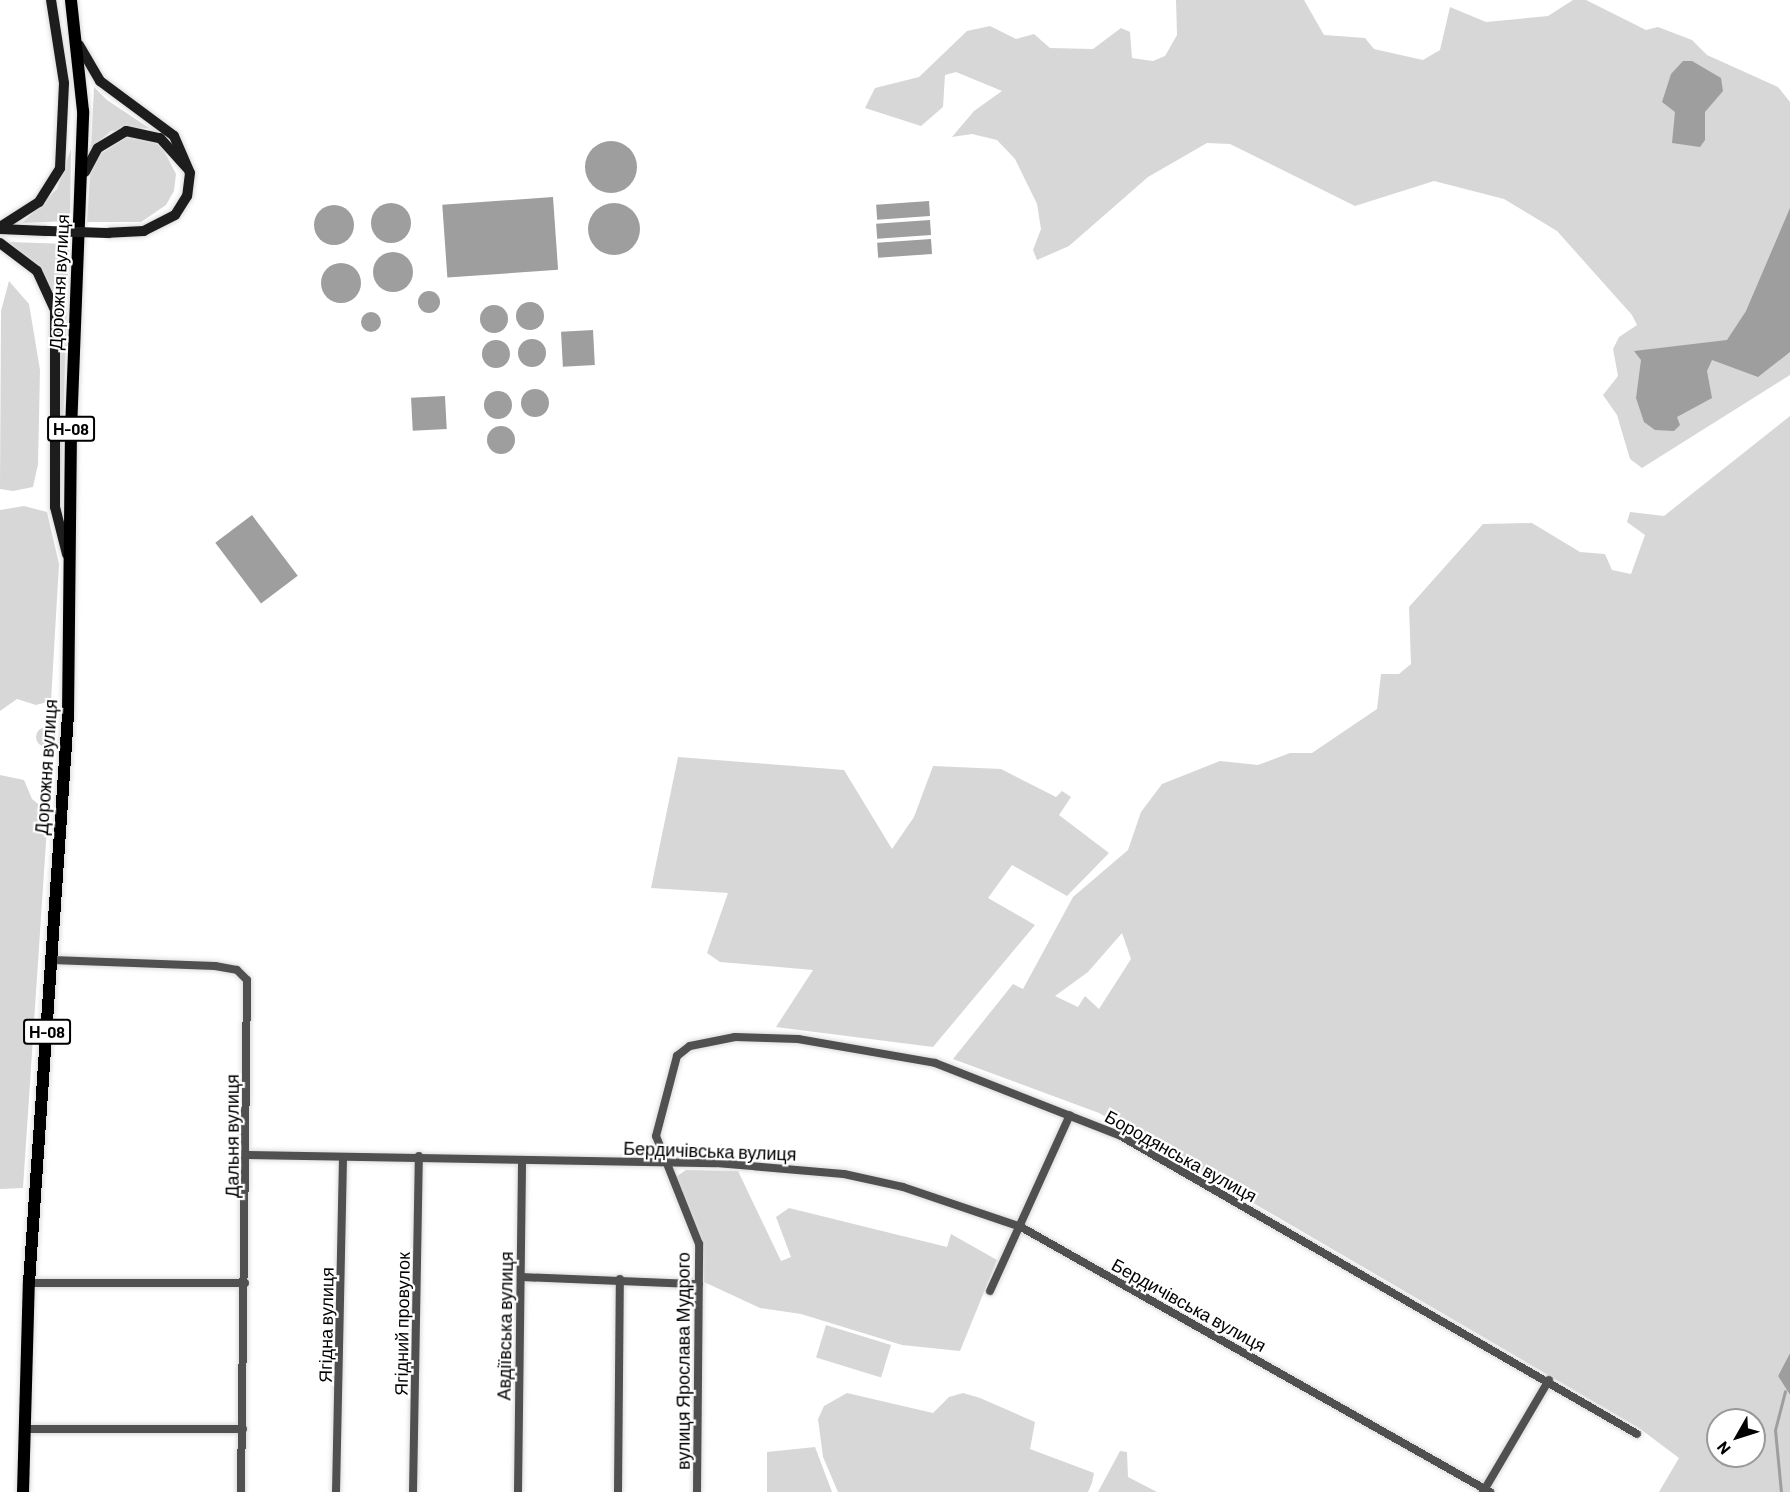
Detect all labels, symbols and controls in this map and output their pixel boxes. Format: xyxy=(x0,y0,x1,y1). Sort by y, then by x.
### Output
street label: Дорожня вулиця xyxy=(45,214,73,350)
road number: Н-08 xyxy=(47,416,95,442)
street label: Дорожня вулиця xyxy=(30,698,62,836)
road number: Н-08 xyxy=(23,1019,71,1045)
street label: Дальня вулиця xyxy=(221,1074,243,1198)
street label: Бородянська вулиця xyxy=(1101,1105,1261,1207)
street label: Бердичівська вулиця xyxy=(623,1137,797,1165)
street label: Авдіївська вулиця xyxy=(493,1251,517,1401)
street label: Ягідний провулок xyxy=(390,1252,414,1396)
street label: вулиця Ярослава Мудрого xyxy=(672,1252,694,1470)
street label: Бердичівська вулиця xyxy=(1108,1254,1270,1356)
street label: Ягідна вулиця xyxy=(314,1267,338,1383)
north arrow xyxy=(1706,1408,1766,1468)
text: N xyxy=(1712,1438,1734,1459)

